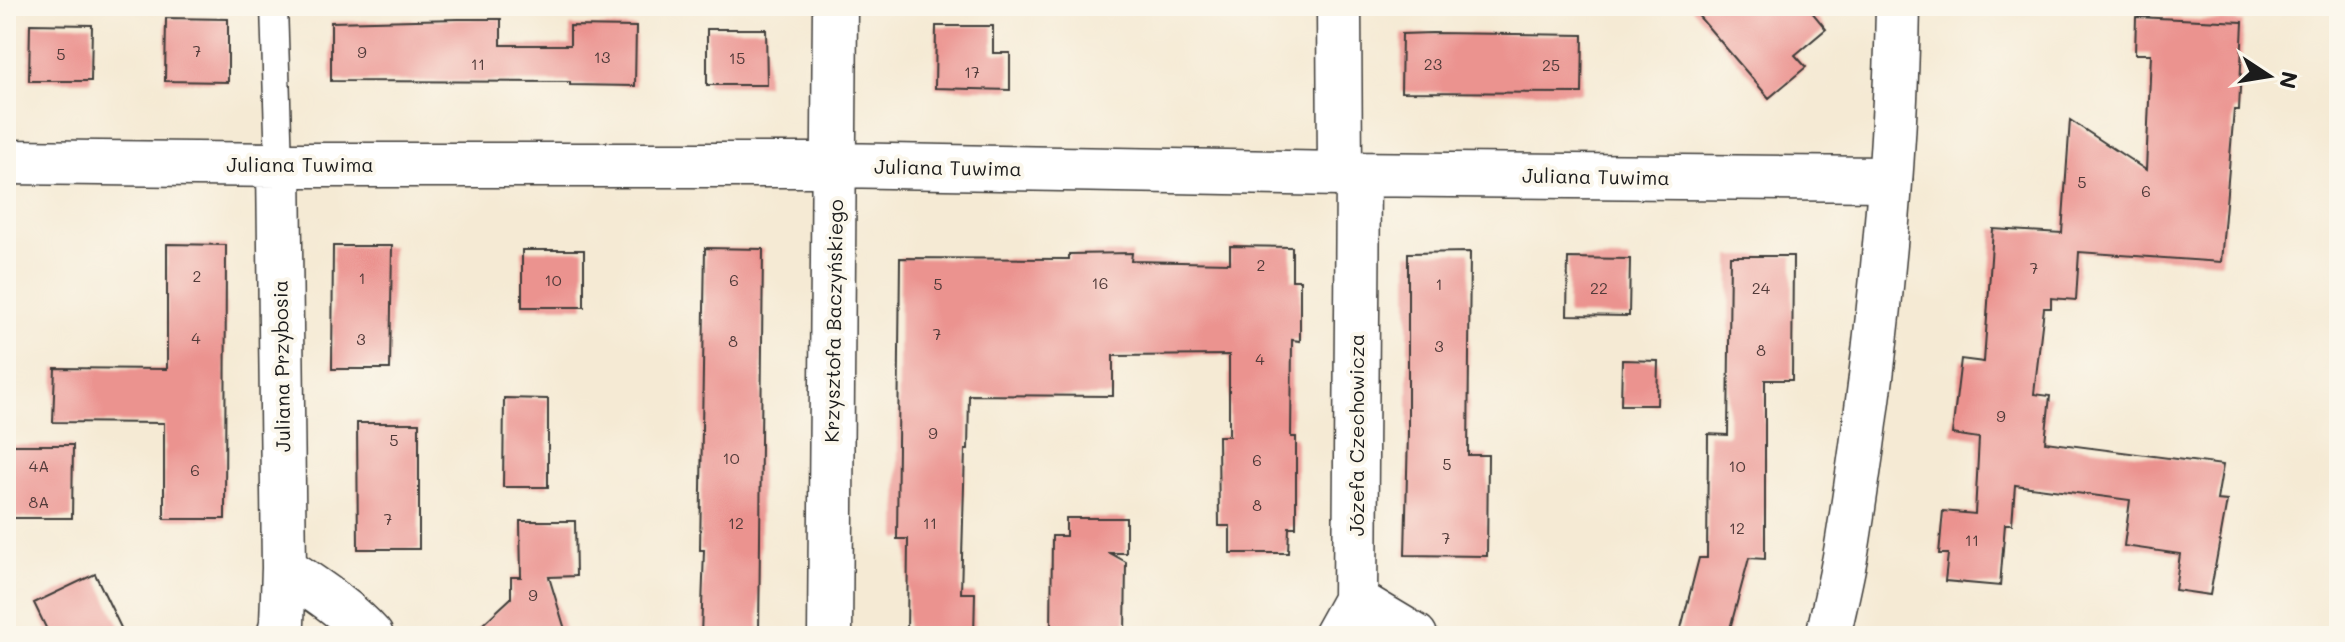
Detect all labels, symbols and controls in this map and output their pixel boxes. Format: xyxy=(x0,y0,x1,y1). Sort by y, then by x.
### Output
north arrow xyxy=(2229,36,2309,116)
house number: 7 xyxy=(193,40,202,61)
house number: 9 xyxy=(357,41,367,62)
house number: 5 xyxy=(56,43,66,64)
house number: 13 xyxy=(594,46,610,67)
house number: 15 xyxy=(729,47,745,68)
house number: 11 xyxy=(471,53,485,74)
house number: 23 xyxy=(1424,53,1442,74)
house number: 25 xyxy=(1542,54,1560,75)
house number: 17 xyxy=(964,61,980,82)
text: N xyxy=(2273,69,2305,91)
street label: Juliana Tuwima xyxy=(226,151,374,177)
street label: Juliana Tuwima xyxy=(874,153,1022,181)
street label: Juliana Tuwima xyxy=(1522,162,1670,190)
house number: 5 xyxy=(2077,171,2087,192)
house number: 6 xyxy=(2141,180,2151,201)
street label: Krzysztofa Baczyńskiego xyxy=(818,199,848,443)
house number: 2 xyxy=(1257,254,1265,275)
house number: 7 xyxy=(2030,257,2039,278)
house number: 2 xyxy=(193,265,201,286)
house number: 1 xyxy=(358,267,366,288)
house number: 10 xyxy=(544,269,562,290)
house number: 6 xyxy=(729,269,739,290)
house number: 16 xyxy=(1092,272,1108,293)
house number: 5 xyxy=(933,273,943,294)
house number: 1 xyxy=(1435,273,1443,294)
house number: 22 xyxy=(1590,277,1608,298)
house number: 24 xyxy=(1752,277,1771,298)
street label: Juliana Przybosia xyxy=(266,280,296,452)
house number: 7 xyxy=(933,323,942,344)
house number: 4 xyxy=(191,327,201,348)
house number: 3 xyxy=(356,328,366,349)
house number: 8 xyxy=(728,330,738,351)
street label: Józefa Czechowicza xyxy=(1343,334,1369,536)
house number: 3 xyxy=(1434,335,1444,356)
house number: 8 xyxy=(1756,339,1766,360)
house number: 4 xyxy=(1255,348,1265,369)
house number: 9 xyxy=(1996,405,2006,426)
house number: 9 xyxy=(928,422,938,443)
house number: 5 xyxy=(389,429,399,450)
house number: 10 xyxy=(722,447,740,468)
house number: 6 xyxy=(1252,449,1262,470)
house number: 5 xyxy=(1442,453,1452,474)
house number: 4A xyxy=(29,455,49,476)
house number: 10 xyxy=(1728,455,1746,476)
house number: 6 xyxy=(190,459,200,480)
house number: 8A xyxy=(29,491,49,512)
house number: 8 xyxy=(1252,494,1262,515)
house number: 7 xyxy=(384,508,393,529)
house number: 12 xyxy=(728,512,744,533)
house number: 11 xyxy=(923,512,937,533)
house number: 12 xyxy=(1729,517,1745,538)
house number: 7 xyxy=(1442,527,1451,548)
house number: 11 xyxy=(1965,529,1979,550)
house number: 9 xyxy=(528,584,538,605)

